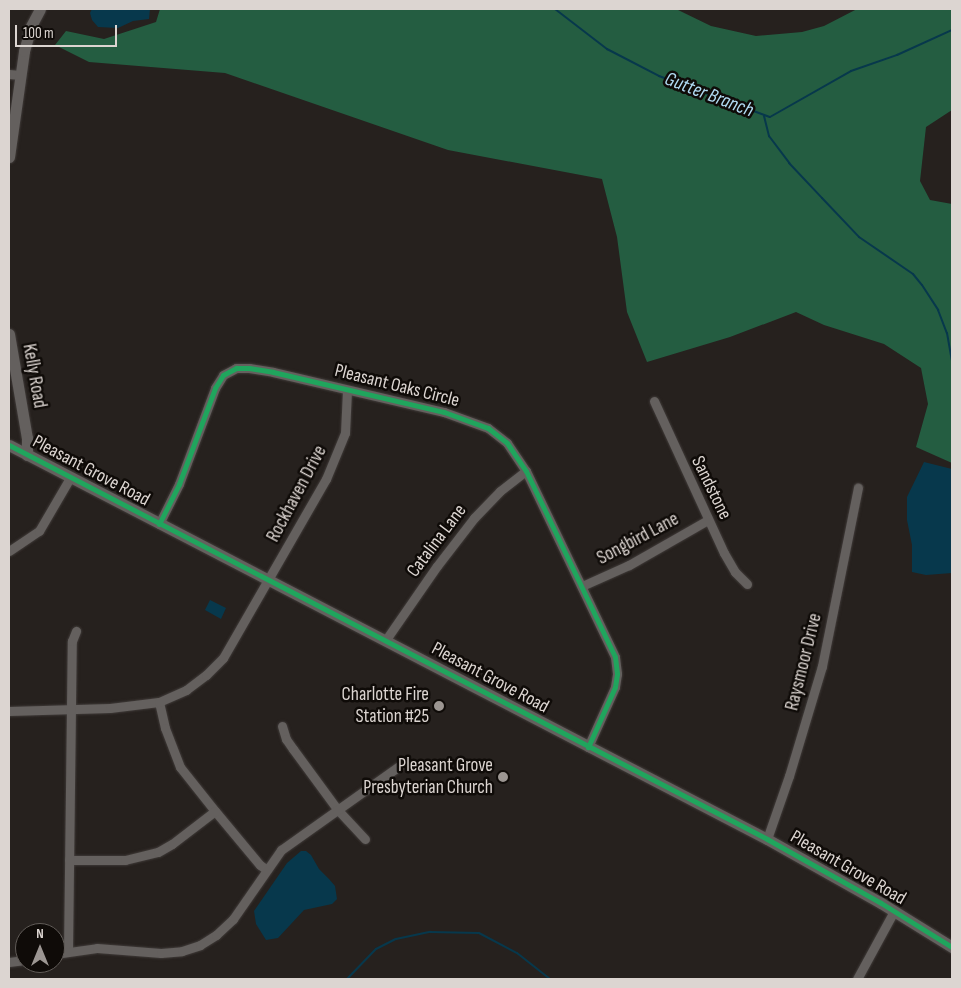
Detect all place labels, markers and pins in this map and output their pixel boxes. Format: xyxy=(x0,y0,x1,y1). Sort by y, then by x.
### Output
place label: Charlotte Fire Station #25 xyxy=(342,684,429,728)
marker: Charlotte Fire Station #25 xyxy=(433,700,445,712)
place label: Pleasant Grove Presbyterian Church xyxy=(363,755,493,799)
marker: Pleasant Grove Presbyterian Church xyxy=(497,771,509,783)

